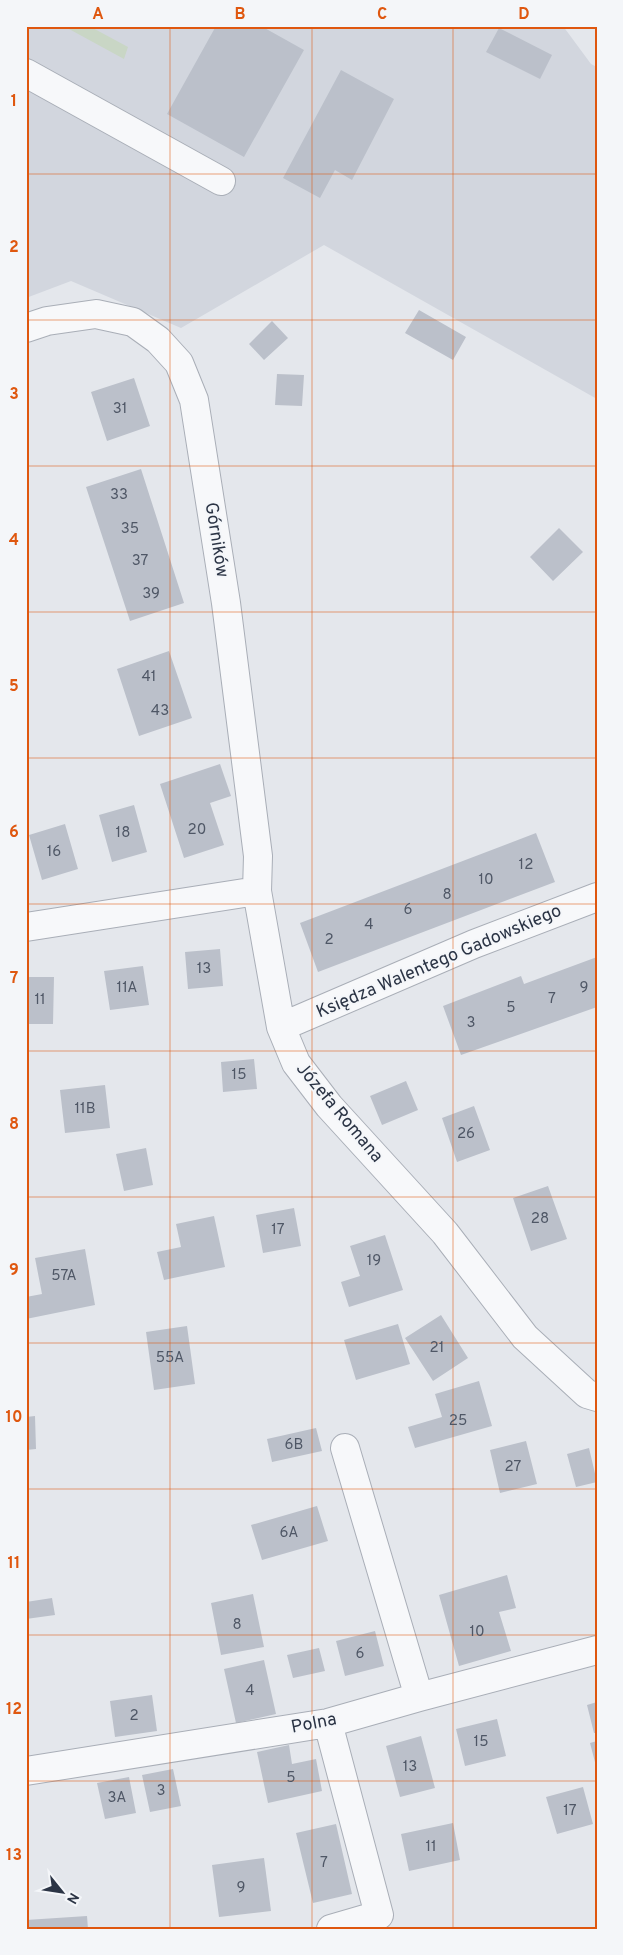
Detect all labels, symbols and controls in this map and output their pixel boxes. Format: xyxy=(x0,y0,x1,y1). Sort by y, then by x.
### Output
text: A xyxy=(92,5,104,25)
text: B xyxy=(234,5,246,25)
text: C xyxy=(377,5,387,25)
text: D xyxy=(518,5,530,25)
text: 1 xyxy=(11,92,17,112)
text: 2 xyxy=(9,238,19,258)
text: 3 xyxy=(9,385,19,405)
house number: 31 xyxy=(113,400,127,419)
house number: 33 xyxy=(110,486,128,505)
street label: Górników xyxy=(199,501,233,579)
house number: 35 xyxy=(121,520,139,539)
text: 4 xyxy=(9,531,19,551)
house number: 37 xyxy=(132,552,149,571)
house number: 39 xyxy=(142,585,160,604)
house number: 41 xyxy=(142,668,156,687)
text: 5 xyxy=(9,677,19,697)
house number: 43 xyxy=(151,702,169,721)
house number: 20 xyxy=(188,821,206,840)
text: 6 xyxy=(9,823,19,843)
house number: 18 xyxy=(116,824,130,843)
house number: 16 xyxy=(47,843,61,862)
house number: 12 xyxy=(519,856,533,875)
house number: 10 xyxy=(478,871,494,890)
house number: 8 xyxy=(442,886,452,905)
street label: Księdza Walentego Gadowskiego xyxy=(313,900,565,1024)
house number: 6 xyxy=(404,901,413,920)
house number: 4 xyxy=(364,916,374,935)
house number: 2 xyxy=(324,931,334,950)
house number: 13 xyxy=(197,960,211,979)
text: 7 xyxy=(10,969,18,989)
house number: 11A xyxy=(117,979,137,998)
house number: 9 xyxy=(580,979,588,998)
house number: 7 xyxy=(548,990,556,1009)
house number: 11 xyxy=(34,991,46,1010)
house number: 5 xyxy=(506,999,516,1018)
house number: 3 xyxy=(466,1014,476,1033)
street label: Józefa Romana xyxy=(290,1058,388,1168)
house number: 15 xyxy=(232,1066,246,1085)
house number: 11B xyxy=(75,1100,95,1119)
text: 8 xyxy=(9,1115,19,1135)
house number: 26 xyxy=(457,1125,475,1144)
house number: 28 xyxy=(531,1210,549,1229)
house number: 17 xyxy=(271,1221,285,1240)
house number: 19 xyxy=(367,1252,381,1271)
text: 9 xyxy=(9,1261,19,1281)
house number: 57A xyxy=(51,1267,77,1286)
house number: 21 xyxy=(430,1339,444,1358)
house number: 55A xyxy=(156,1349,184,1368)
text: 10 xyxy=(6,1408,22,1428)
house number: 25 xyxy=(449,1412,467,1431)
house number: 6B xyxy=(285,1436,303,1455)
house number: 27 xyxy=(505,1458,522,1477)
house number: 6A xyxy=(280,1524,298,1543)
text: 11 xyxy=(8,1554,20,1574)
house number: 8 xyxy=(232,1616,242,1635)
house number: 10 xyxy=(469,1623,485,1642)
house number: 6 xyxy=(356,1645,365,1664)
house number: 4 xyxy=(245,1682,255,1701)
text: 12 xyxy=(6,1700,22,1720)
house number: 2 xyxy=(129,1707,139,1726)
street label: Polna xyxy=(289,1708,339,1740)
house number: 15 xyxy=(474,1733,488,1752)
house number: 13 xyxy=(403,1758,417,1777)
house number: 5 xyxy=(286,1769,296,1788)
house number: 3 xyxy=(156,1782,166,1801)
house number: 3A xyxy=(107,1789,127,1808)
house number: 17 xyxy=(563,1802,577,1821)
house number: 11 xyxy=(425,1838,437,1857)
text: 13 xyxy=(6,1846,22,1866)
house number: 7 xyxy=(320,1854,328,1873)
north arrow xyxy=(38,1868,88,1918)
house number: 9 xyxy=(237,1879,245,1898)
text: N xyxy=(62,1889,82,1906)

